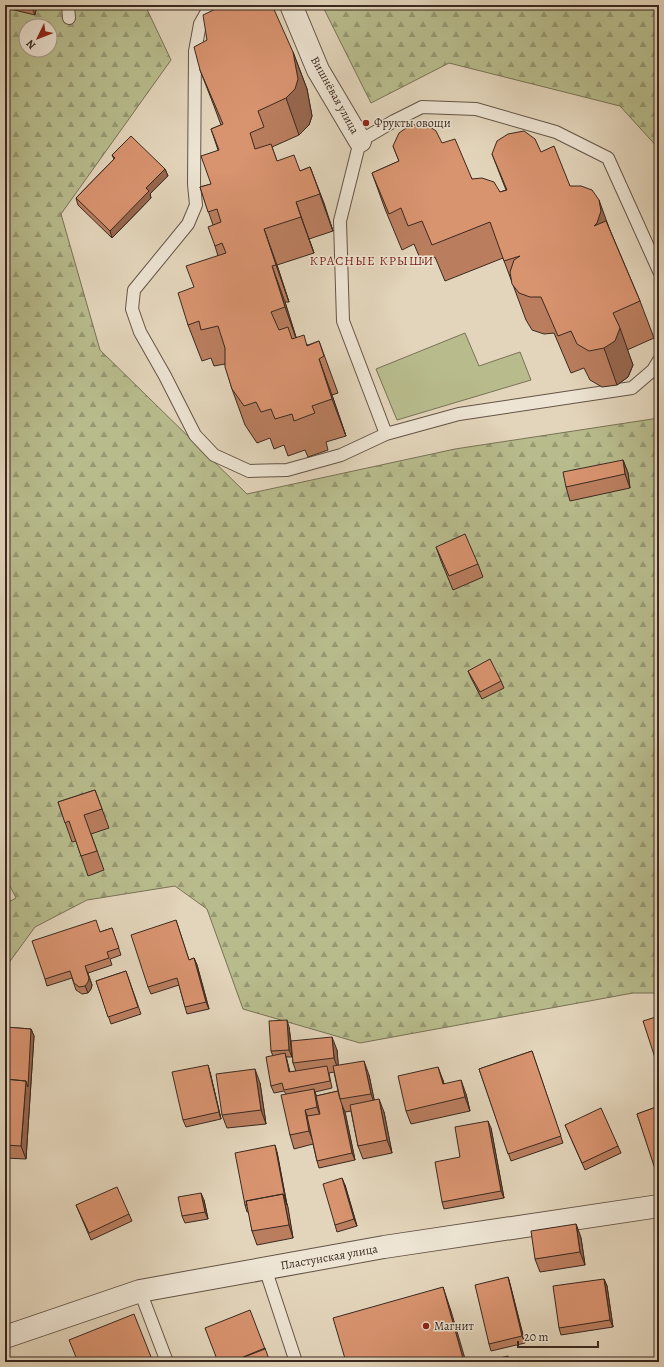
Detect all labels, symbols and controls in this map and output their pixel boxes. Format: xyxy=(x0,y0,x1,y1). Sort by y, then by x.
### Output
north arrow xyxy=(18,18,58,58)
text: N xyxy=(23,36,39,53)
street label: Вишнёвая улица xyxy=(307,53,363,137)
place label: Фрукты овощи xyxy=(374,115,451,131)
marker: Фрукты овощи xyxy=(361,118,371,128)
district label: КРАСНЫЕ КРЫШИ xyxy=(310,252,434,269)
street label: Пластунская улица xyxy=(279,1240,379,1273)
place label: Магнит xyxy=(434,1318,475,1334)
marker: Магнит xyxy=(421,1321,431,1331)
scale bar xyxy=(518,1323,598,1349)
text: 20 m xyxy=(524,1329,548,1345)

